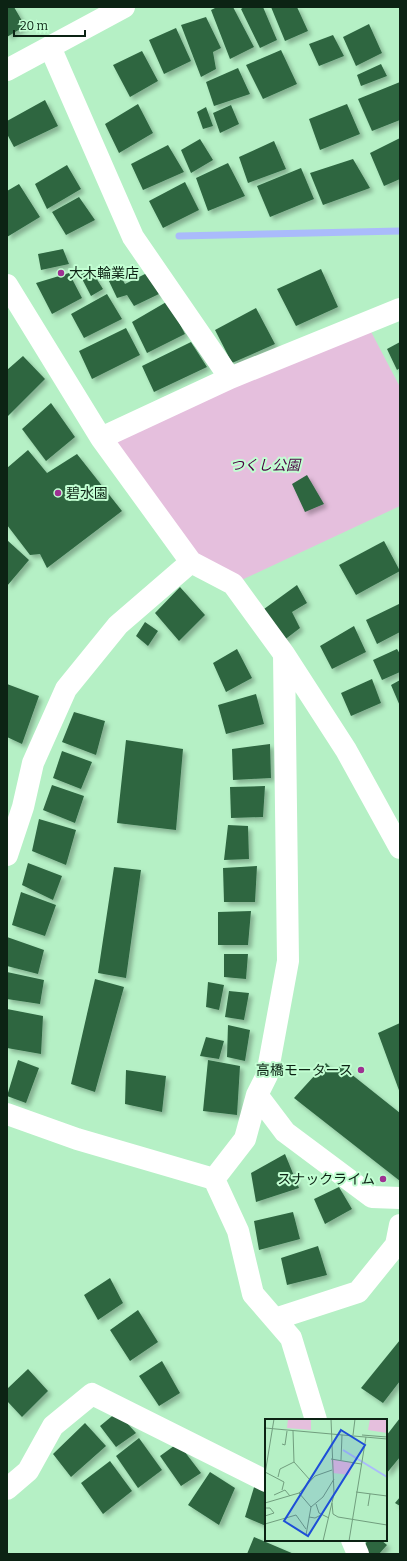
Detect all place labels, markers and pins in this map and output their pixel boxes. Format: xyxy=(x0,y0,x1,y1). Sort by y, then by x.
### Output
place label: 大木輪業店 xyxy=(69,265,139,282)
marker: 大木輪業店 xyxy=(56,268,66,278)
place label: 碧水園 xyxy=(66,485,108,502)
marker: 碧水園 xyxy=(53,488,63,498)
place label: 高橋モータース xyxy=(256,1062,353,1079)
marker: 高橋モータース xyxy=(356,1065,366,1075)
place label: スナックライム xyxy=(277,1171,375,1188)
marker: スナックライム xyxy=(378,1174,388,1184)

